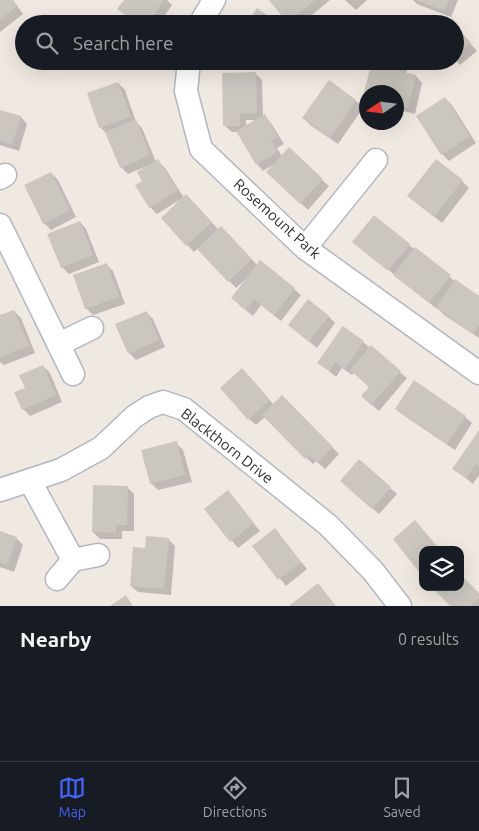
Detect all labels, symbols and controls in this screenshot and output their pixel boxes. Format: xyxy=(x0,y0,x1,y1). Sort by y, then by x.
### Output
search box xyxy=(15,15,464,70)
icon: search xyxy=(33,29,61,57)
text: Search here xyxy=(73,32,173,54)
north arrow xyxy=(359,85,404,130)
street label: Rosemount Park xyxy=(230,175,325,262)
street label: Blackthorn Drive xyxy=(178,404,277,487)
map controls xyxy=(419,546,464,591)
button: layers xyxy=(419,546,464,591)
text: Nearby xyxy=(20,627,91,651)
text: 0 results xyxy=(398,630,459,648)
tab: Map xyxy=(58,774,86,820)
tab: Directions xyxy=(203,774,267,820)
tab: Saved xyxy=(383,774,421,820)

